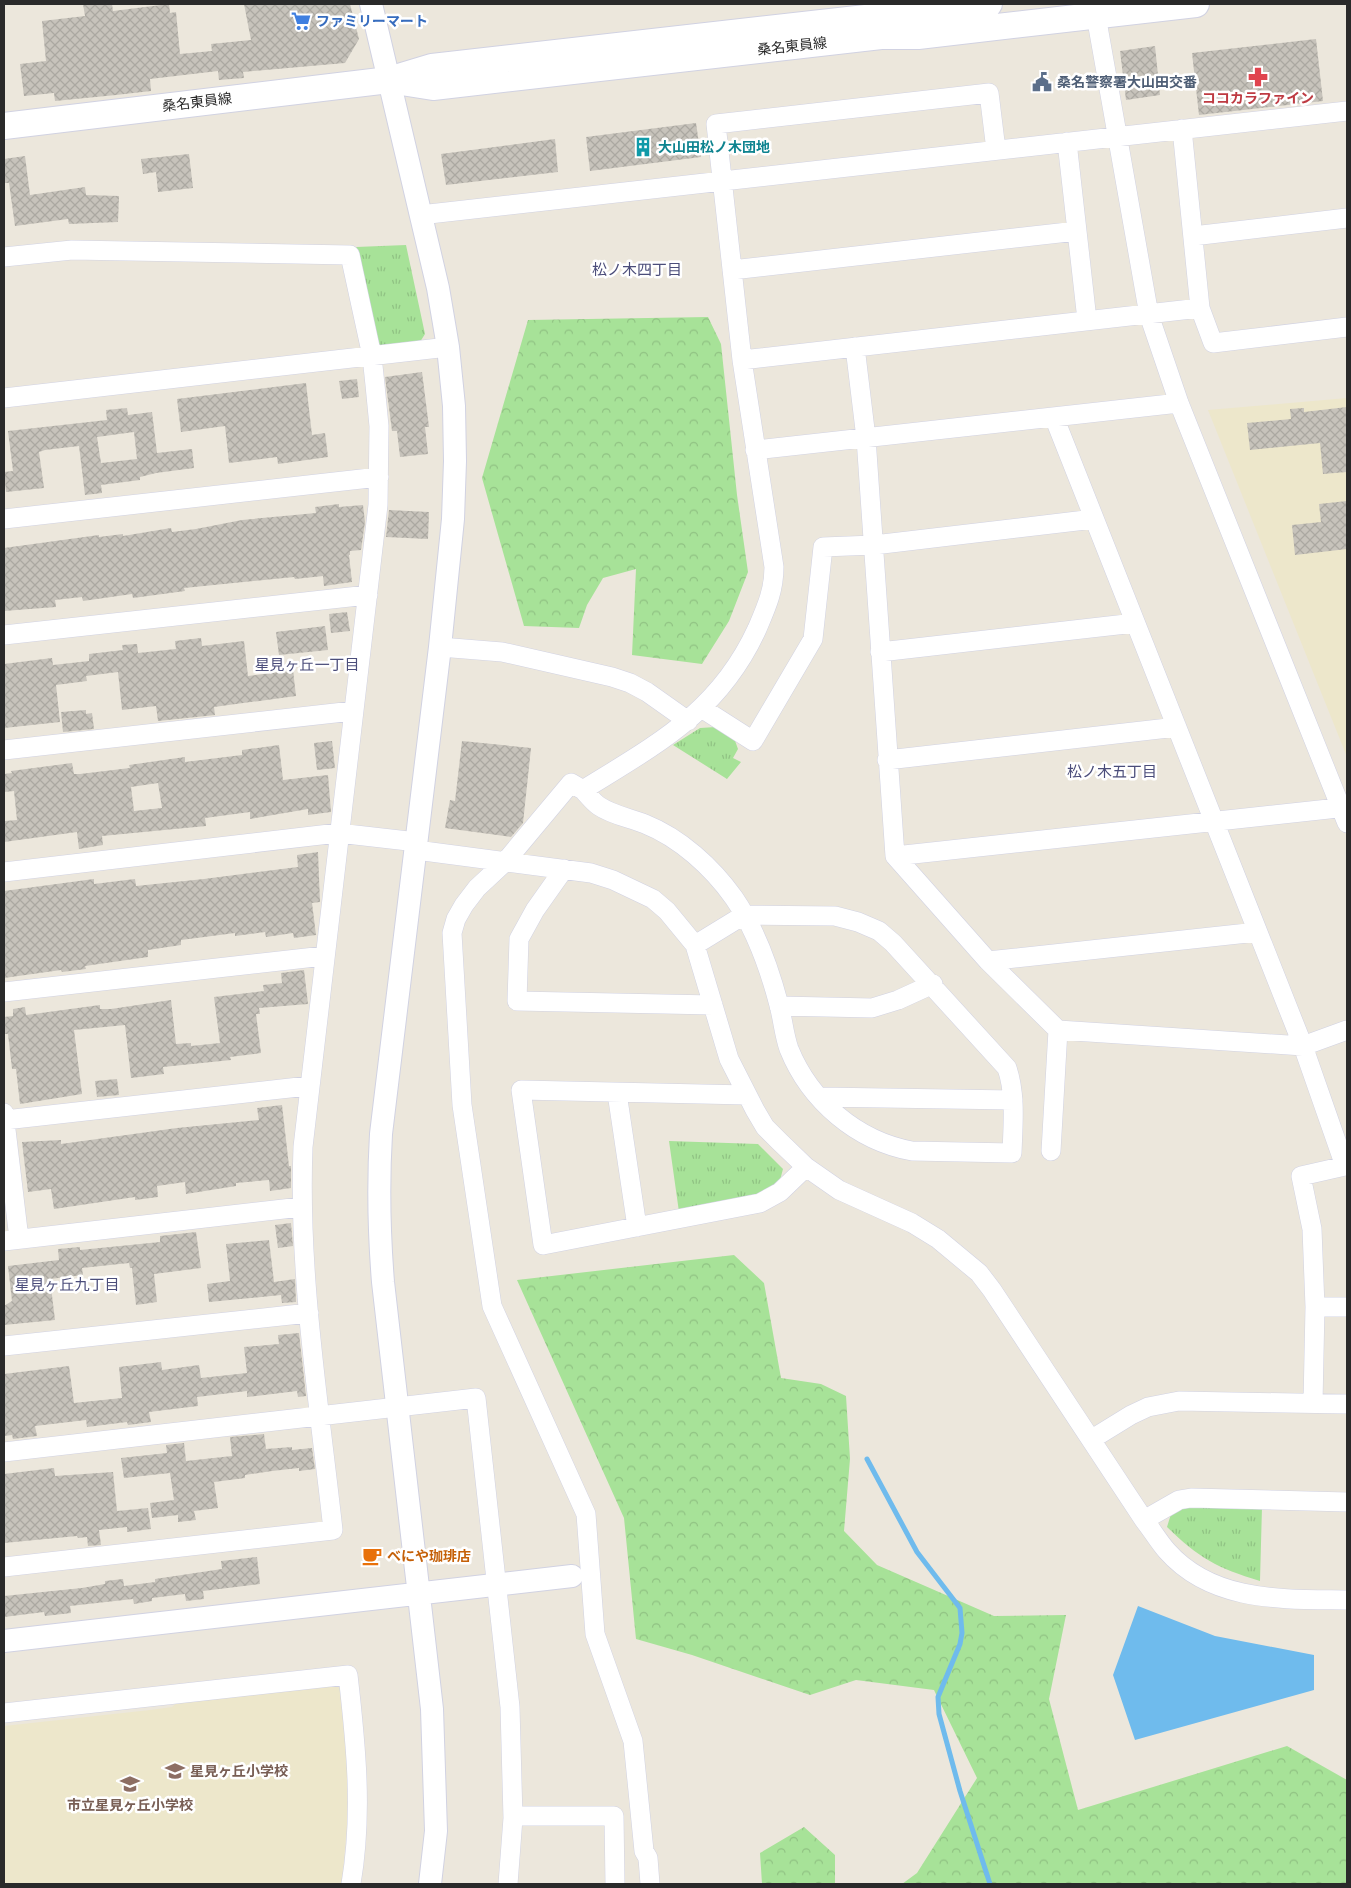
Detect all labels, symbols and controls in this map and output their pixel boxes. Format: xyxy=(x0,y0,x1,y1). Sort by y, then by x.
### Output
supermarket icon: ファミリーマート xyxy=(290,10,312,32)
place label: ファミリーマート xyxy=(316,12,428,29)
street label: 桑名東員線 xyxy=(756,33,828,58)
pharmacy icon: ココカラファイン xyxy=(1247,66,1269,88)
public building icon: 桑名警察署大山田交番 xyxy=(1031,71,1053,93)
place label: 桑名警察署大山田交番 xyxy=(1057,73,1197,90)
street label: 桑名東員線 xyxy=(161,89,233,114)
place label: ココカラファイン xyxy=(1202,89,1314,106)
building icon: 大山田松ノ木団地 xyxy=(632,136,654,158)
place label: 大山田松ノ木団地 xyxy=(658,138,770,155)
district label: 松ノ木四丁目 xyxy=(592,260,682,278)
district label: 星見ヶ丘一丁目 xyxy=(254,655,360,673)
district label: 松ノ木五丁目 xyxy=(1067,762,1157,780)
district label: 星見ヶ丘九丁目 xyxy=(14,1275,120,1293)
cafe icon: べにや珈琲店 xyxy=(361,1545,383,1567)
place label: べにや珈琲店 xyxy=(387,1547,471,1564)
school or university icon: 星見ヶ丘小学校 xyxy=(164,1760,186,1782)
place label: 星見ヶ丘小学校 xyxy=(190,1762,288,1779)
school or university icon: 市立星見ヶ丘小学校 xyxy=(119,1773,141,1795)
place label: 市立星見ヶ丘小学校 xyxy=(67,1796,193,1813)

